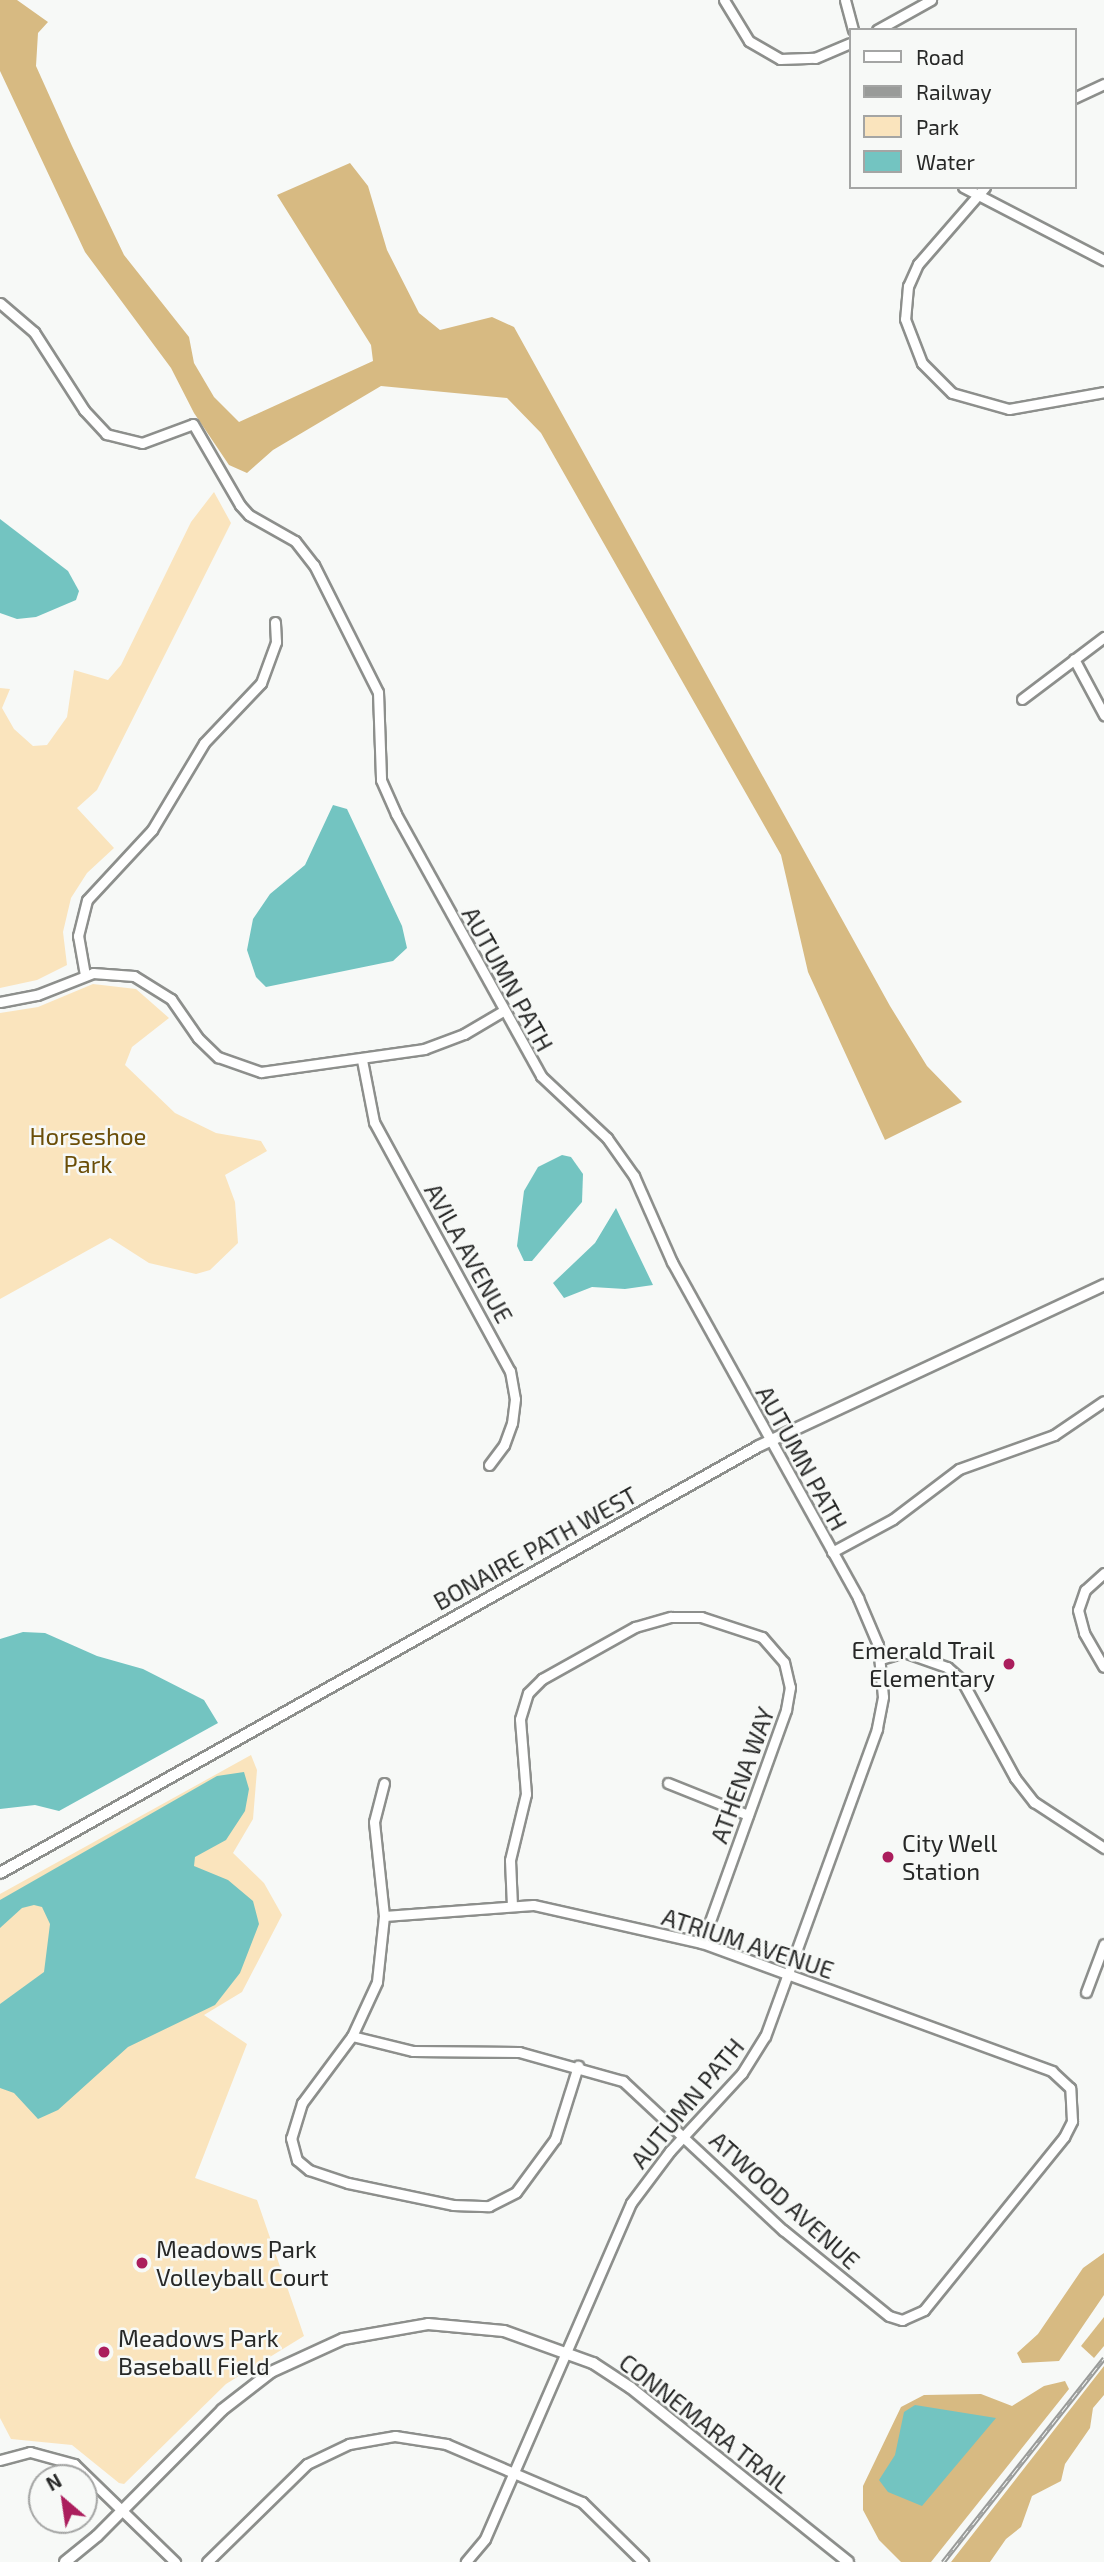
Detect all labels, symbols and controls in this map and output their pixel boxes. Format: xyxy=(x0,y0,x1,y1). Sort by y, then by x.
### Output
legend xyxy=(848,28,1076,189)
text: Road xyxy=(916,44,964,69)
text: Railway xyxy=(916,79,992,104)
text: Park xyxy=(916,114,959,139)
text: Water xyxy=(916,149,975,174)
street label: AUTUMN PATH xyxy=(456,902,560,1056)
park label: Horseshoe Park xyxy=(29,1122,147,1178)
street label: AVILA AVENUE xyxy=(419,1178,519,1328)
street label: AUTUMN PATH xyxy=(750,1381,854,1535)
street label: BONAIRE PATH WEST xyxy=(428,1480,642,1616)
place label: Emerald Trail Elementary xyxy=(851,1636,995,1692)
marker: Emerald Trail Elementary xyxy=(1001,1656,1017,1672)
street label: ATHENA WAY xyxy=(704,1703,780,1847)
place label: City Well Station xyxy=(902,1829,998,1885)
marker: City Well Station xyxy=(880,1849,896,1865)
street label: ATRIUM AVENUE xyxy=(658,1902,838,1984)
street label: AUTUMN PATH xyxy=(624,2032,750,2174)
street label: ATWOOD AVENUE xyxy=(704,2125,866,2275)
place label: Meadows Park Volleyball Court xyxy=(156,2235,329,2291)
marker: Meadows Park Volleyball Court xyxy=(134,2255,150,2271)
place label: Meadows Park Baseball Field xyxy=(118,2324,279,2380)
marker: Meadows Park Baseball Field xyxy=(96,2344,112,2360)
street label: CONNEMARA TRAIL xyxy=(613,2347,797,2499)
north arrow xyxy=(28,2464,98,2534)
text: N xyxy=(42,2469,65,2495)

